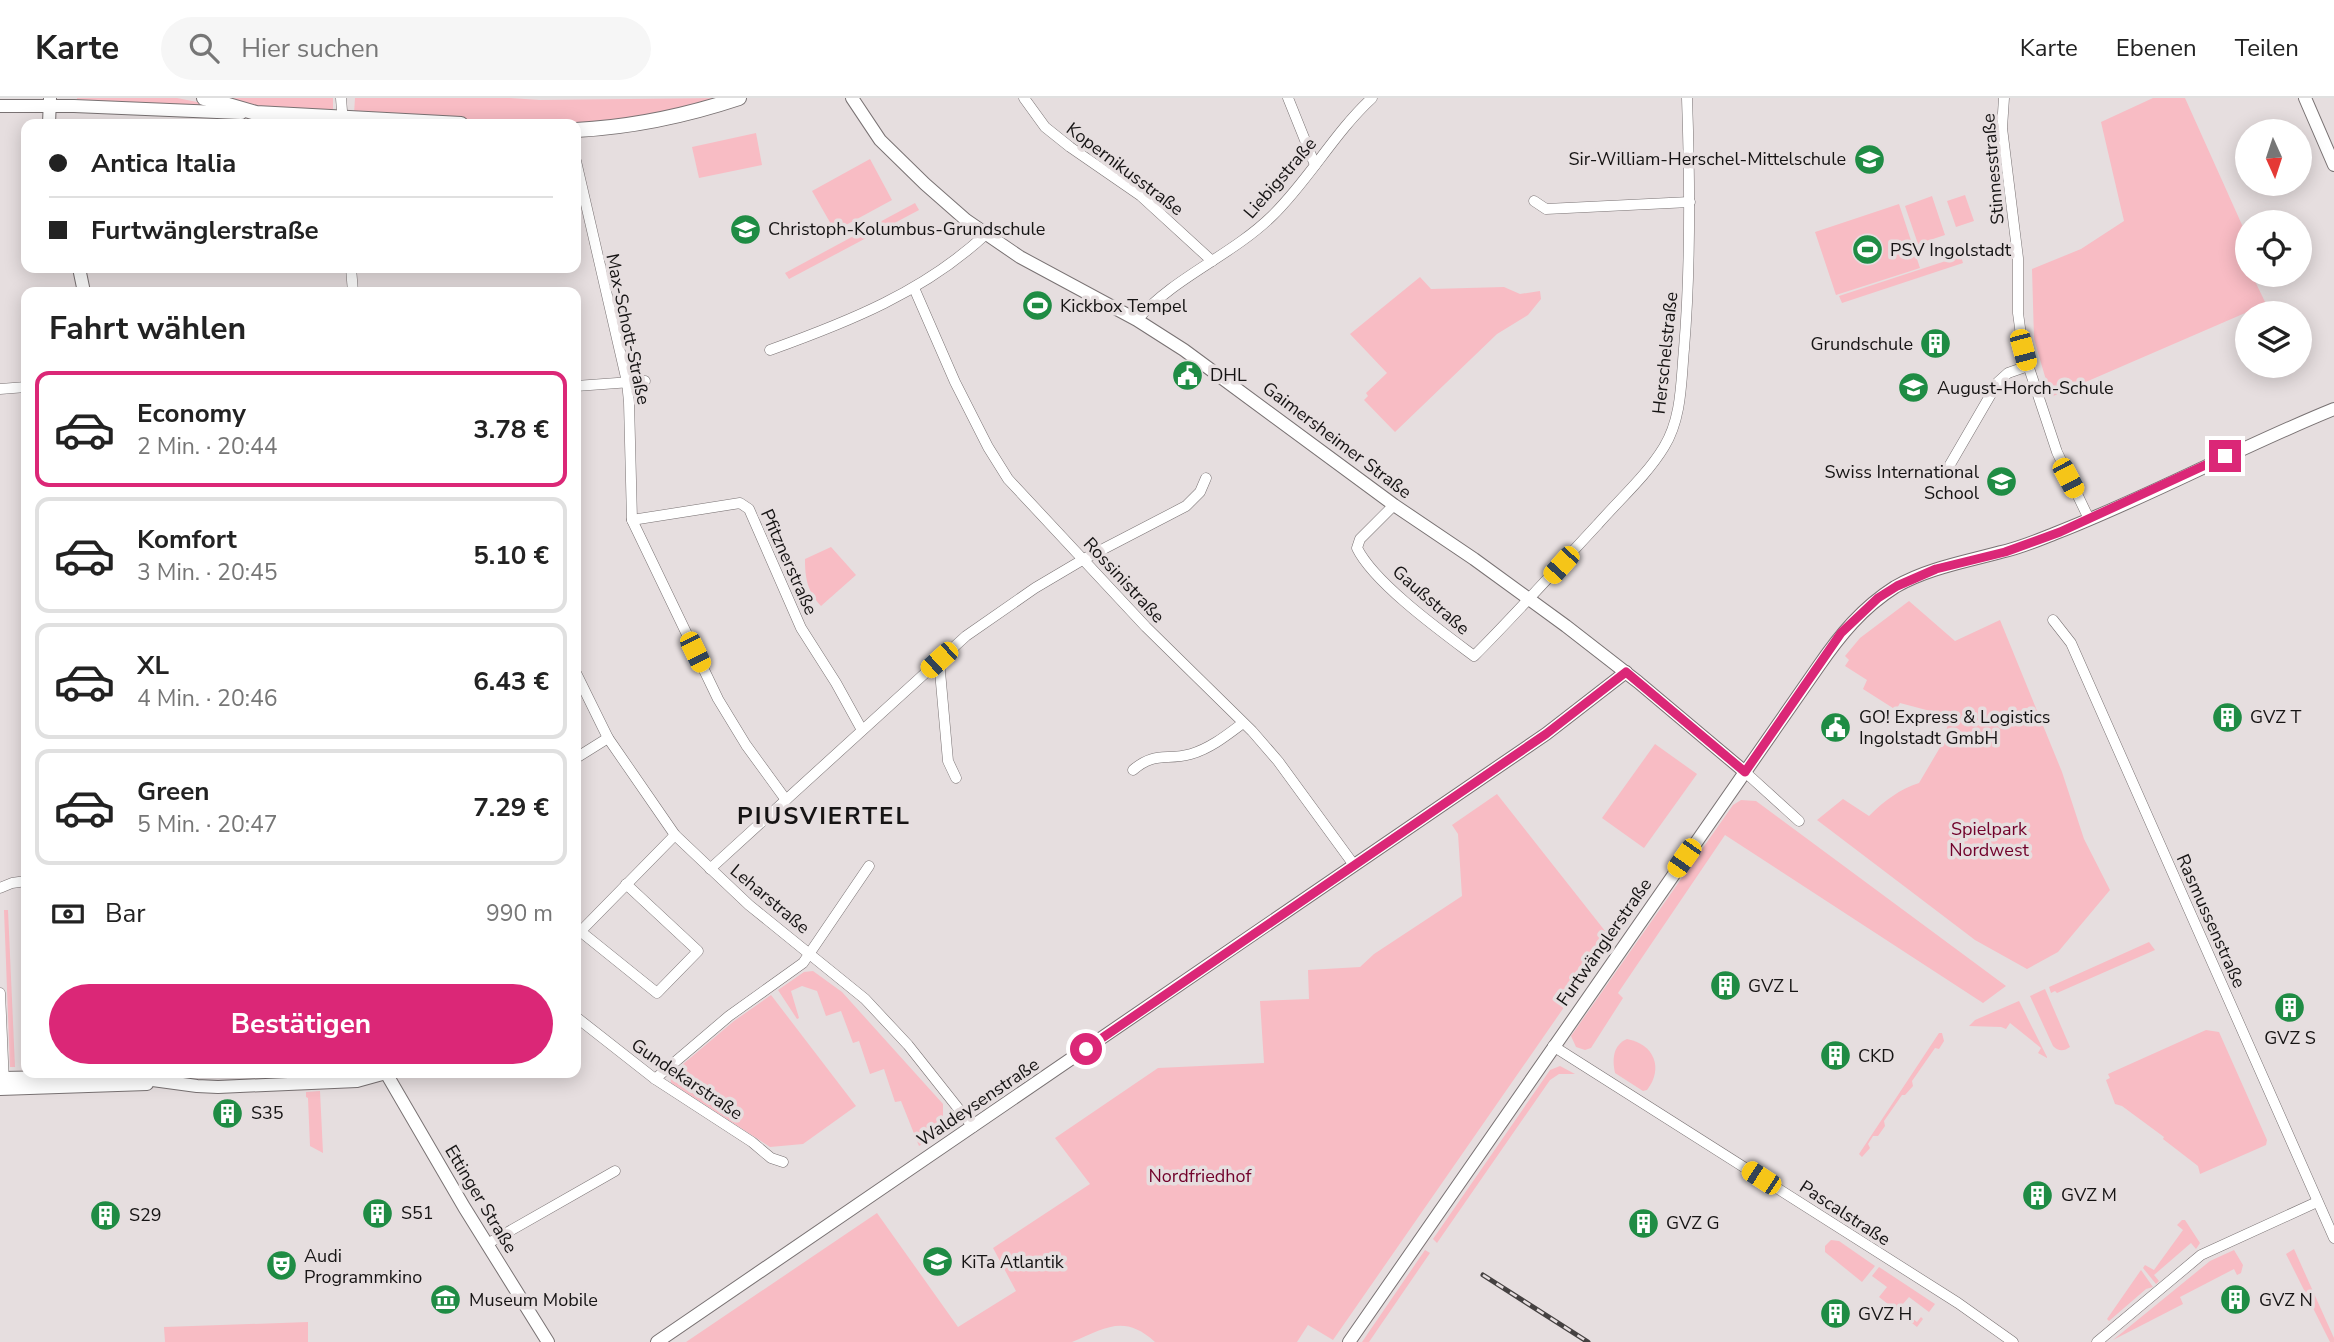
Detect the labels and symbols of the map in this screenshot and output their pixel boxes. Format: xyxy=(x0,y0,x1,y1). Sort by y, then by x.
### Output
street label: Stinnesstraße xyxy=(1976,112,2010,226)
street label: Kopernikusstraße xyxy=(1061,117,1189,221)
north arrow xyxy=(2235,119,2312,196)
street label: Liebigstraße xyxy=(1238,132,1322,224)
school or university icon: Sir-William-Herschel-Mittelschule xyxy=(1852,142,1886,176)
place label: Sir-William-Herschel-Mittelschule xyxy=(1569,147,1846,171)
school or university icon: Christoph-Kolumbus-Grundschule xyxy=(728,212,762,246)
place label: Christoph-Kolumbus-Grundschule xyxy=(768,217,1045,241)
sports icon: PSV Ingolstadt xyxy=(1850,233,1884,267)
place label: PSV Ingolstadt xyxy=(1890,238,2012,262)
street label: Max-Schott-Straße xyxy=(600,251,656,407)
sports icon: Kickbox Tempel xyxy=(1020,289,1054,323)
street label: Herschelstraße xyxy=(1647,291,1683,415)
place label: Kickbox Tempel xyxy=(1060,294,1188,318)
building icon: Grundschule xyxy=(1919,327,1953,361)
car xyxy=(2008,327,2039,373)
place label: Grundschule xyxy=(1811,332,1913,356)
public building icon: DHL xyxy=(1170,358,1204,392)
place label: DHL xyxy=(1210,363,1247,387)
school or university icon: August-Horch-Schule xyxy=(1897,371,1931,405)
street label: Gaimersheimer Straße xyxy=(1258,376,1416,504)
place label: August-Horch-Schule xyxy=(1937,376,2114,400)
route end xyxy=(2209,440,2241,472)
car xyxy=(2049,455,2088,501)
place label: Swiss International School xyxy=(1824,460,1980,505)
school or university icon: Swiss International School xyxy=(1985,465,2019,499)
street label: Pfitznerstraße xyxy=(755,505,823,619)
street label: Rossinistraße xyxy=(1078,532,1170,628)
car xyxy=(1540,542,1583,588)
street label: Gaußstraße xyxy=(1387,560,1475,640)
car xyxy=(677,629,714,675)
car xyxy=(917,638,962,682)
building icon: GVZ T xyxy=(2210,700,2244,734)
place label: GO! Express & Logistics Ingolstadt GmbH xyxy=(1859,705,2050,750)
place label: GVZ T xyxy=(2250,705,2302,729)
public building icon: GO! Express & Logistics Ingolstadt GmbH xyxy=(1819,710,1853,744)
district label: PIUSVIERTEL xyxy=(737,800,911,832)
park label: Spielpark Nordwest xyxy=(1949,817,2029,862)
car xyxy=(1664,835,1705,881)
street label: Rasmussenstraße xyxy=(2171,850,2251,992)
street label: Leharstraße xyxy=(725,859,815,939)
street label: Furtwänglerstraße xyxy=(1551,873,1657,1011)
building icon: GVZ L xyxy=(1708,969,1742,1003)
place label: GVZ L xyxy=(1748,974,1799,998)
building icon: GVZ S xyxy=(2273,991,2307,1025)
place label: GVZ S xyxy=(2264,1026,2316,1050)
street label: Gundekarstraße xyxy=(627,1033,747,1125)
route start xyxy=(1070,1033,1102,1065)
building icon: CKD xyxy=(1818,1039,1852,1073)
place label: CKD xyxy=(1858,1044,1895,1068)
street label: Waldeysenstraße xyxy=(912,1052,1044,1152)
building icon: S35 xyxy=(211,1096,245,1130)
place label: S35 xyxy=(251,1101,284,1125)
street label: Ettinger Straße xyxy=(439,1140,523,1258)
car xyxy=(1738,1158,1785,1198)
park label: Nordfriedhof xyxy=(1149,1164,1252,1188)
street label: Pascalstraße xyxy=(1795,1175,1895,1251)
building icon: GVZ M xyxy=(2021,1178,2055,1212)
place label: GVZ M xyxy=(2061,1183,2117,1207)
building icon: S51 xyxy=(361,1196,395,1230)
building icon: S29 xyxy=(89,1198,123,1232)
place label: S51 xyxy=(401,1201,434,1225)
place label: S29 xyxy=(129,1203,162,1227)
building icon: GVZ G xyxy=(1626,1206,1660,1240)
place label: GVZ G xyxy=(1666,1211,1720,1235)
place label: Audi Programmkino xyxy=(304,1244,422,1289)
school or university icon: KiTa Atlantik xyxy=(921,1245,955,1279)
theatre icon: Audi Programmkino xyxy=(264,1249,298,1283)
place label: KiTa Atlantik xyxy=(961,1250,1065,1274)
museum icon: Museum Mobile xyxy=(429,1283,463,1317)
building icon: GVZ N xyxy=(2219,1283,2253,1317)
place label: Museum Mobile xyxy=(469,1288,598,1312)
place label: GVZ N xyxy=(2259,1288,2313,1312)
building icon: GVZ H xyxy=(1818,1297,1852,1331)
place label: GVZ H xyxy=(1858,1302,1912,1326)

